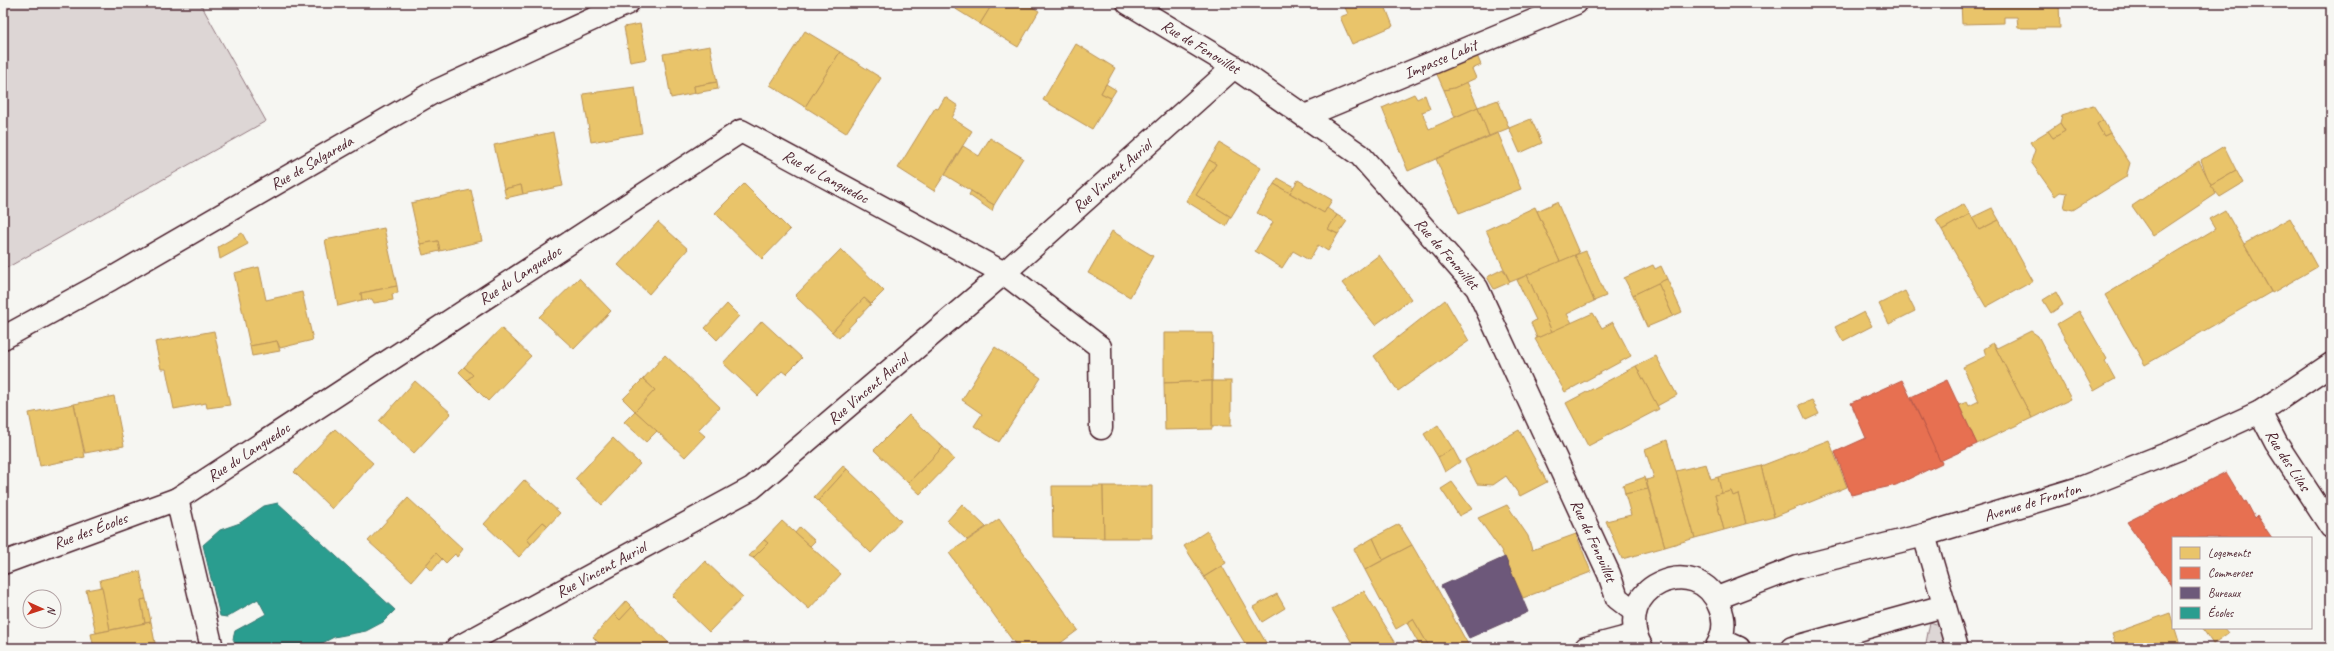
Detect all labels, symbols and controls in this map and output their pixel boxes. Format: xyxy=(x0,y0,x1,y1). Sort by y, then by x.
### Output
street label: Rue de Fenouillet xyxy=(1158,16,1246,79)
street label: Impasse Labit xyxy=(1401,34,1483,83)
street label: Rue de Salgareda xyxy=(267,131,358,195)
street label: Rue Vincent Auriol xyxy=(1068,133,1158,217)
street label: Rue du Languedoc xyxy=(779,145,873,209)
street label: Rue de Fenouillet xyxy=(1410,214,1485,295)
street label: Rue du Languedoc xyxy=(475,240,566,309)
street label: Rue Vincent Auriol xyxy=(824,347,915,429)
street label: Rue du Languedoc xyxy=(204,417,295,486)
street label: Rue des Lilas xyxy=(2261,427,2316,496)
street label: Avenue de Fronton xyxy=(1982,478,2084,526)
street label: Rue de Fenouillet xyxy=(1566,496,1621,586)
street label: Rue des Écoles xyxy=(50,508,132,554)
street label: Rue Vincent Auriol xyxy=(553,536,653,602)
legend xyxy=(2172,537,2312,629)
text: Logements xyxy=(2208,545,2251,561)
text: Commerces xyxy=(2208,565,2253,581)
text: Bureaux xyxy=(2208,585,2241,601)
north arrow xyxy=(22,589,62,629)
text: Écoles xyxy=(2208,605,2234,621)
text: N xyxy=(45,606,59,615)

